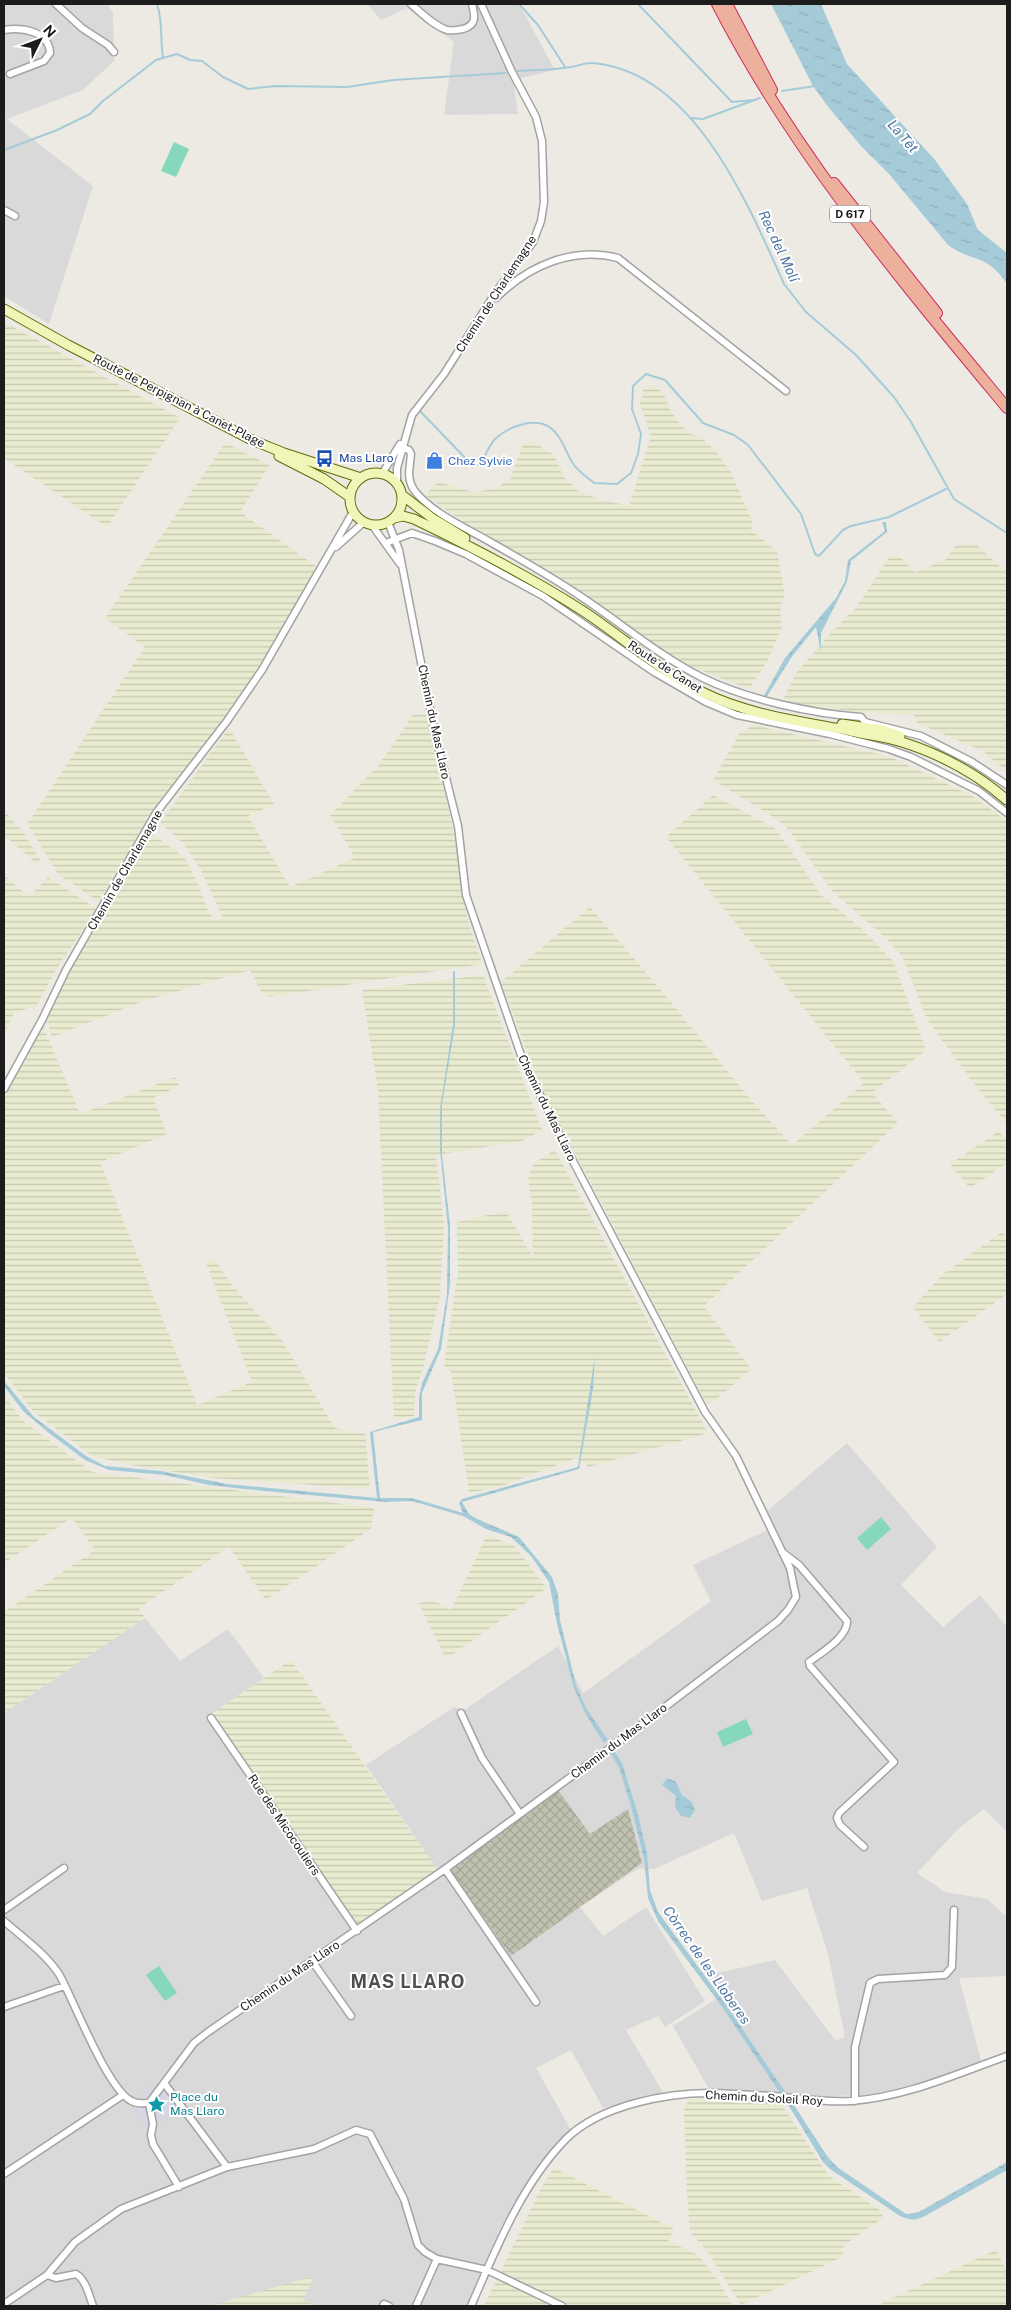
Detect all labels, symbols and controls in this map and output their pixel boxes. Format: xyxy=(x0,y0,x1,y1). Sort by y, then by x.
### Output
north arrow xyxy=(15,15,65,65)
text: N xyxy=(40,22,59,41)
water label: La Têt xyxy=(885,116,922,156)
road number: D 617 xyxy=(830,205,870,222)
water label: Rec del Molí xyxy=(755,208,803,286)
street label: Chemin de Charlemagne xyxy=(453,233,539,355)
street label: Route de Perpignan à Canet-Plage xyxy=(91,351,267,451)
bus stop icon: Mas Llaro xyxy=(315,448,335,468)
place label: Mas Llaro xyxy=(339,451,394,465)
shop icon: Chez Sylvie xyxy=(424,451,444,471)
place label: Chez Sylvie xyxy=(448,454,512,468)
street label: Route de Canet xyxy=(625,638,705,696)
street label: Chemin du Mas Llaro xyxy=(415,663,453,781)
street label: Chemin de Charlemagne xyxy=(85,807,165,933)
street label: Chemin du Mas Llaro xyxy=(515,1052,579,1164)
street label: Chemin du Mas Llaro xyxy=(568,1700,670,1782)
street label: Rue des Micocouliers xyxy=(245,1772,323,1878)
water label: Còrrec de les Lloberes xyxy=(660,1903,754,2027)
street label: Chemin du Mas Llaro xyxy=(238,1937,342,2014)
district label: MAS LLARO xyxy=(351,1971,465,1992)
street label: Chemin du Soleil Roy xyxy=(705,2088,824,2108)
place label: Place du Mas Llaro xyxy=(170,2090,225,2118)
place icon: Place du Mas Llaro xyxy=(146,2094,166,2114)

